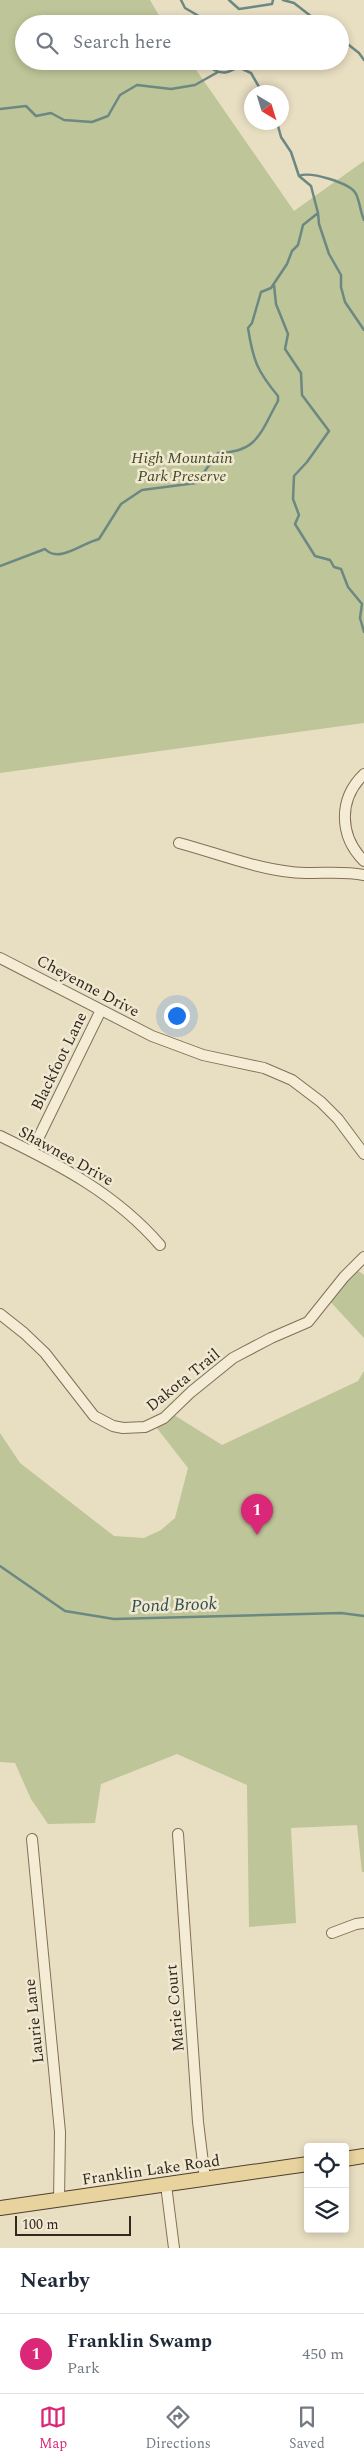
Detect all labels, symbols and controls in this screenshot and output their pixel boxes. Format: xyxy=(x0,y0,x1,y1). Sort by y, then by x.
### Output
search box xyxy=(15,15,349,70)
text: Search here xyxy=(73,28,172,57)
icon: search xyxy=(33,29,61,57)
north arrow xyxy=(244,85,289,130)
park label: High Mountain Park Preserve xyxy=(131,446,233,488)
street label: Cheyenne Drive xyxy=(32,949,144,1023)
your location xyxy=(164,1003,190,1029)
street label: Blackfoot Lane xyxy=(25,1008,93,1114)
street label: Shawnee Drive xyxy=(14,1120,118,1192)
street label: Dakota Trail xyxy=(141,1343,225,1417)
pin: 1 xyxy=(241,1494,273,1535)
water label: Pond Brook xyxy=(130,1590,218,1620)
street label: Marie Court xyxy=(159,1963,191,2053)
street label: Laurie Lane xyxy=(18,1977,50,2065)
map controls xyxy=(304,2143,349,2233)
button: locate xyxy=(304,2143,349,2188)
street label: Franklin Lake Road xyxy=(80,2148,222,2192)
button: layers xyxy=(304,2188,349,2233)
scale bar xyxy=(15,2213,131,2236)
text: 100 m xyxy=(22,2214,59,2235)
text: Nearby xyxy=(20,2265,90,2297)
text: Franklin Swamp xyxy=(67,2327,212,2356)
text: 1 xyxy=(32,2342,40,2366)
text: 450 m xyxy=(302,2342,344,2366)
text: Park xyxy=(67,2356,100,2380)
tab: Map xyxy=(39,2403,67,2454)
tab: Directions xyxy=(145,2403,211,2454)
tab: Saved xyxy=(289,2403,325,2454)

